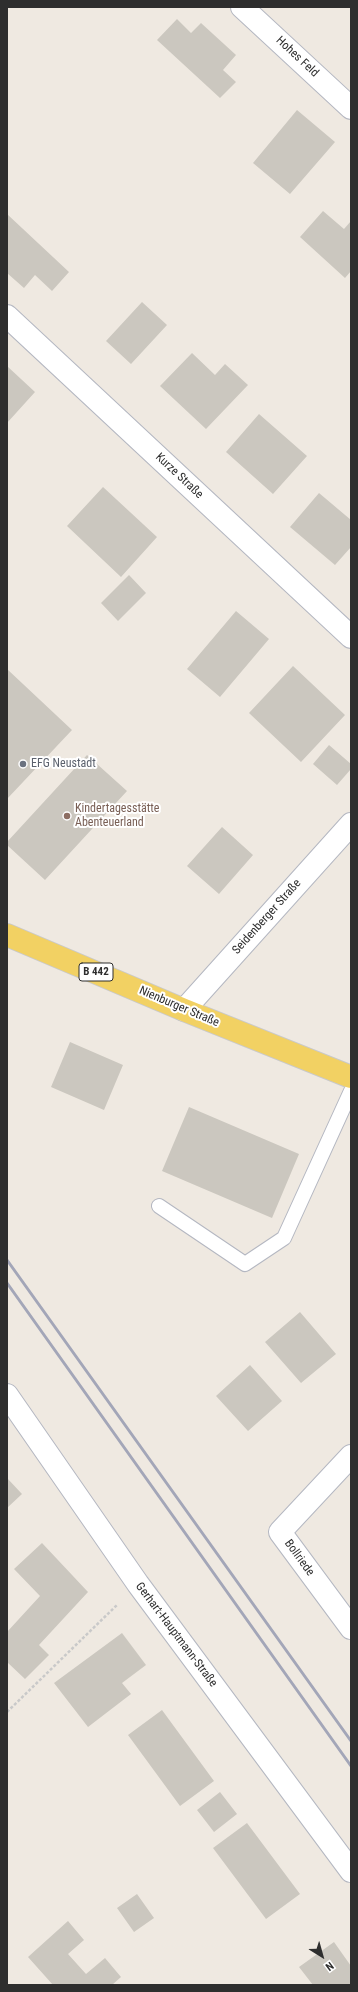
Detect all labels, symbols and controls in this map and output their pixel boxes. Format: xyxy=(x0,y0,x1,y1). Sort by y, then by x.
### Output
street label: Hohes Feld xyxy=(273,34,321,80)
street label: Kurze Straße xyxy=(152,450,206,502)
place label: EFG Neustadt xyxy=(31,757,96,771)
marker: EFG Neustadt xyxy=(18,759,28,769)
place label: Kindertagesstätte Abenteuerland xyxy=(75,802,159,830)
marker: Kindertagesstätte Abenteuerland xyxy=(62,811,72,821)
street label: Seidenberger Straße xyxy=(230,877,304,957)
road number: B 442 xyxy=(79,963,113,981)
street label: Nienburger Straße xyxy=(137,984,221,1030)
street label: Bollriede xyxy=(281,1537,317,1579)
street label: Gerhart-Hauptmann-Straße xyxy=(132,1580,220,1690)
north arrow xyxy=(302,1936,342,1976)
text: N xyxy=(323,1959,336,1973)

